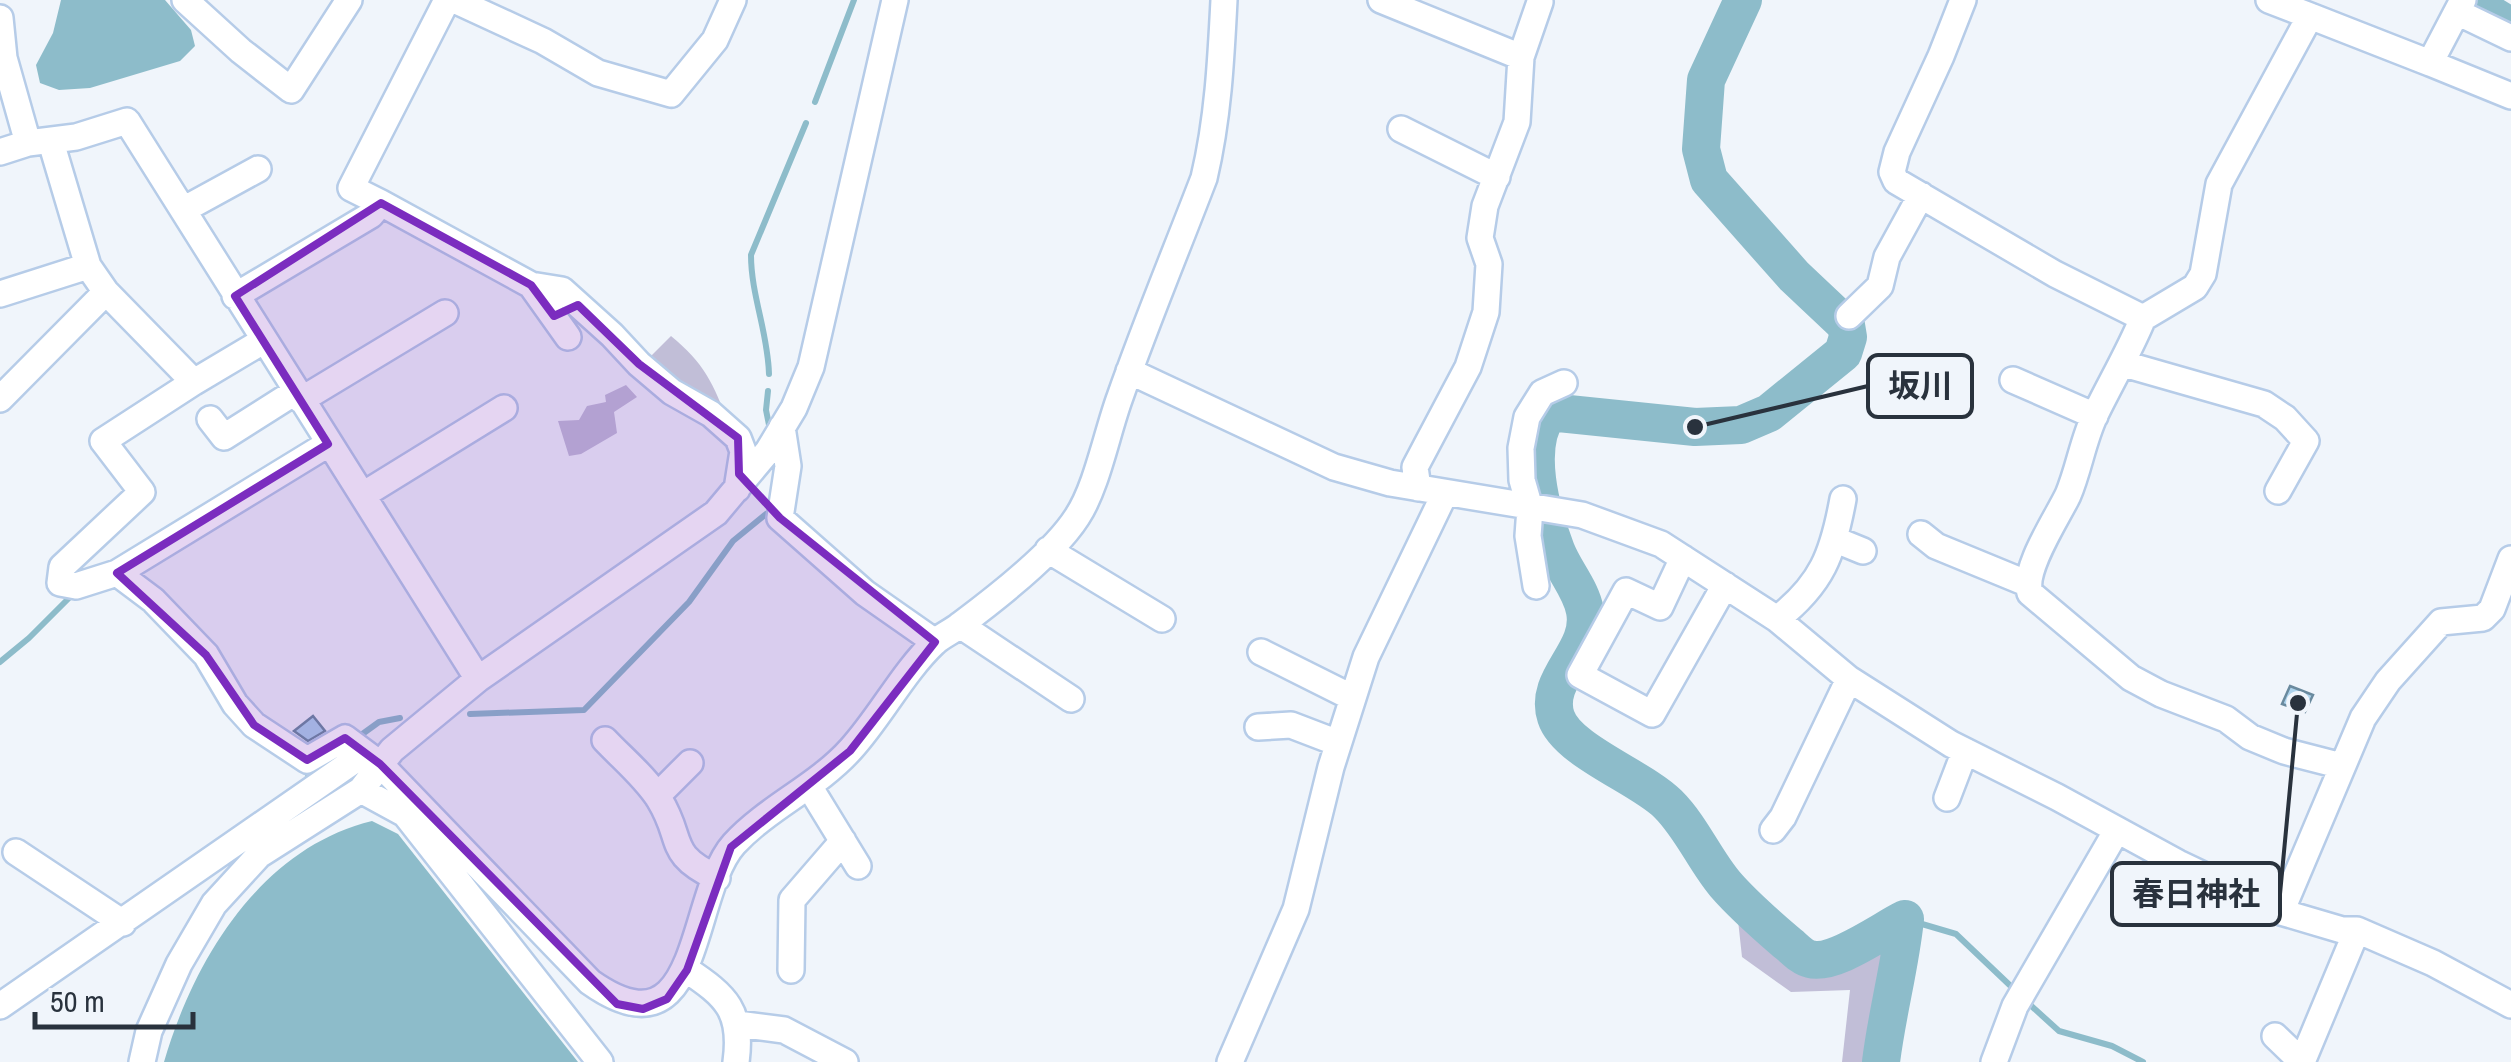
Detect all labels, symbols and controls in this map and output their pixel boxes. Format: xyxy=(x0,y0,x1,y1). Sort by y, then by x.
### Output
callout: 坂川 xyxy=(1868,355,1972,417)
text: 坂川 xyxy=(1888,364,1952,407)
callout: 春日神社 xyxy=(2112,863,2280,925)
text: 春日神社 xyxy=(2132,872,2260,915)
scale bar xyxy=(35,967,192,1029)
text: 50 m xyxy=(50,981,105,1021)

